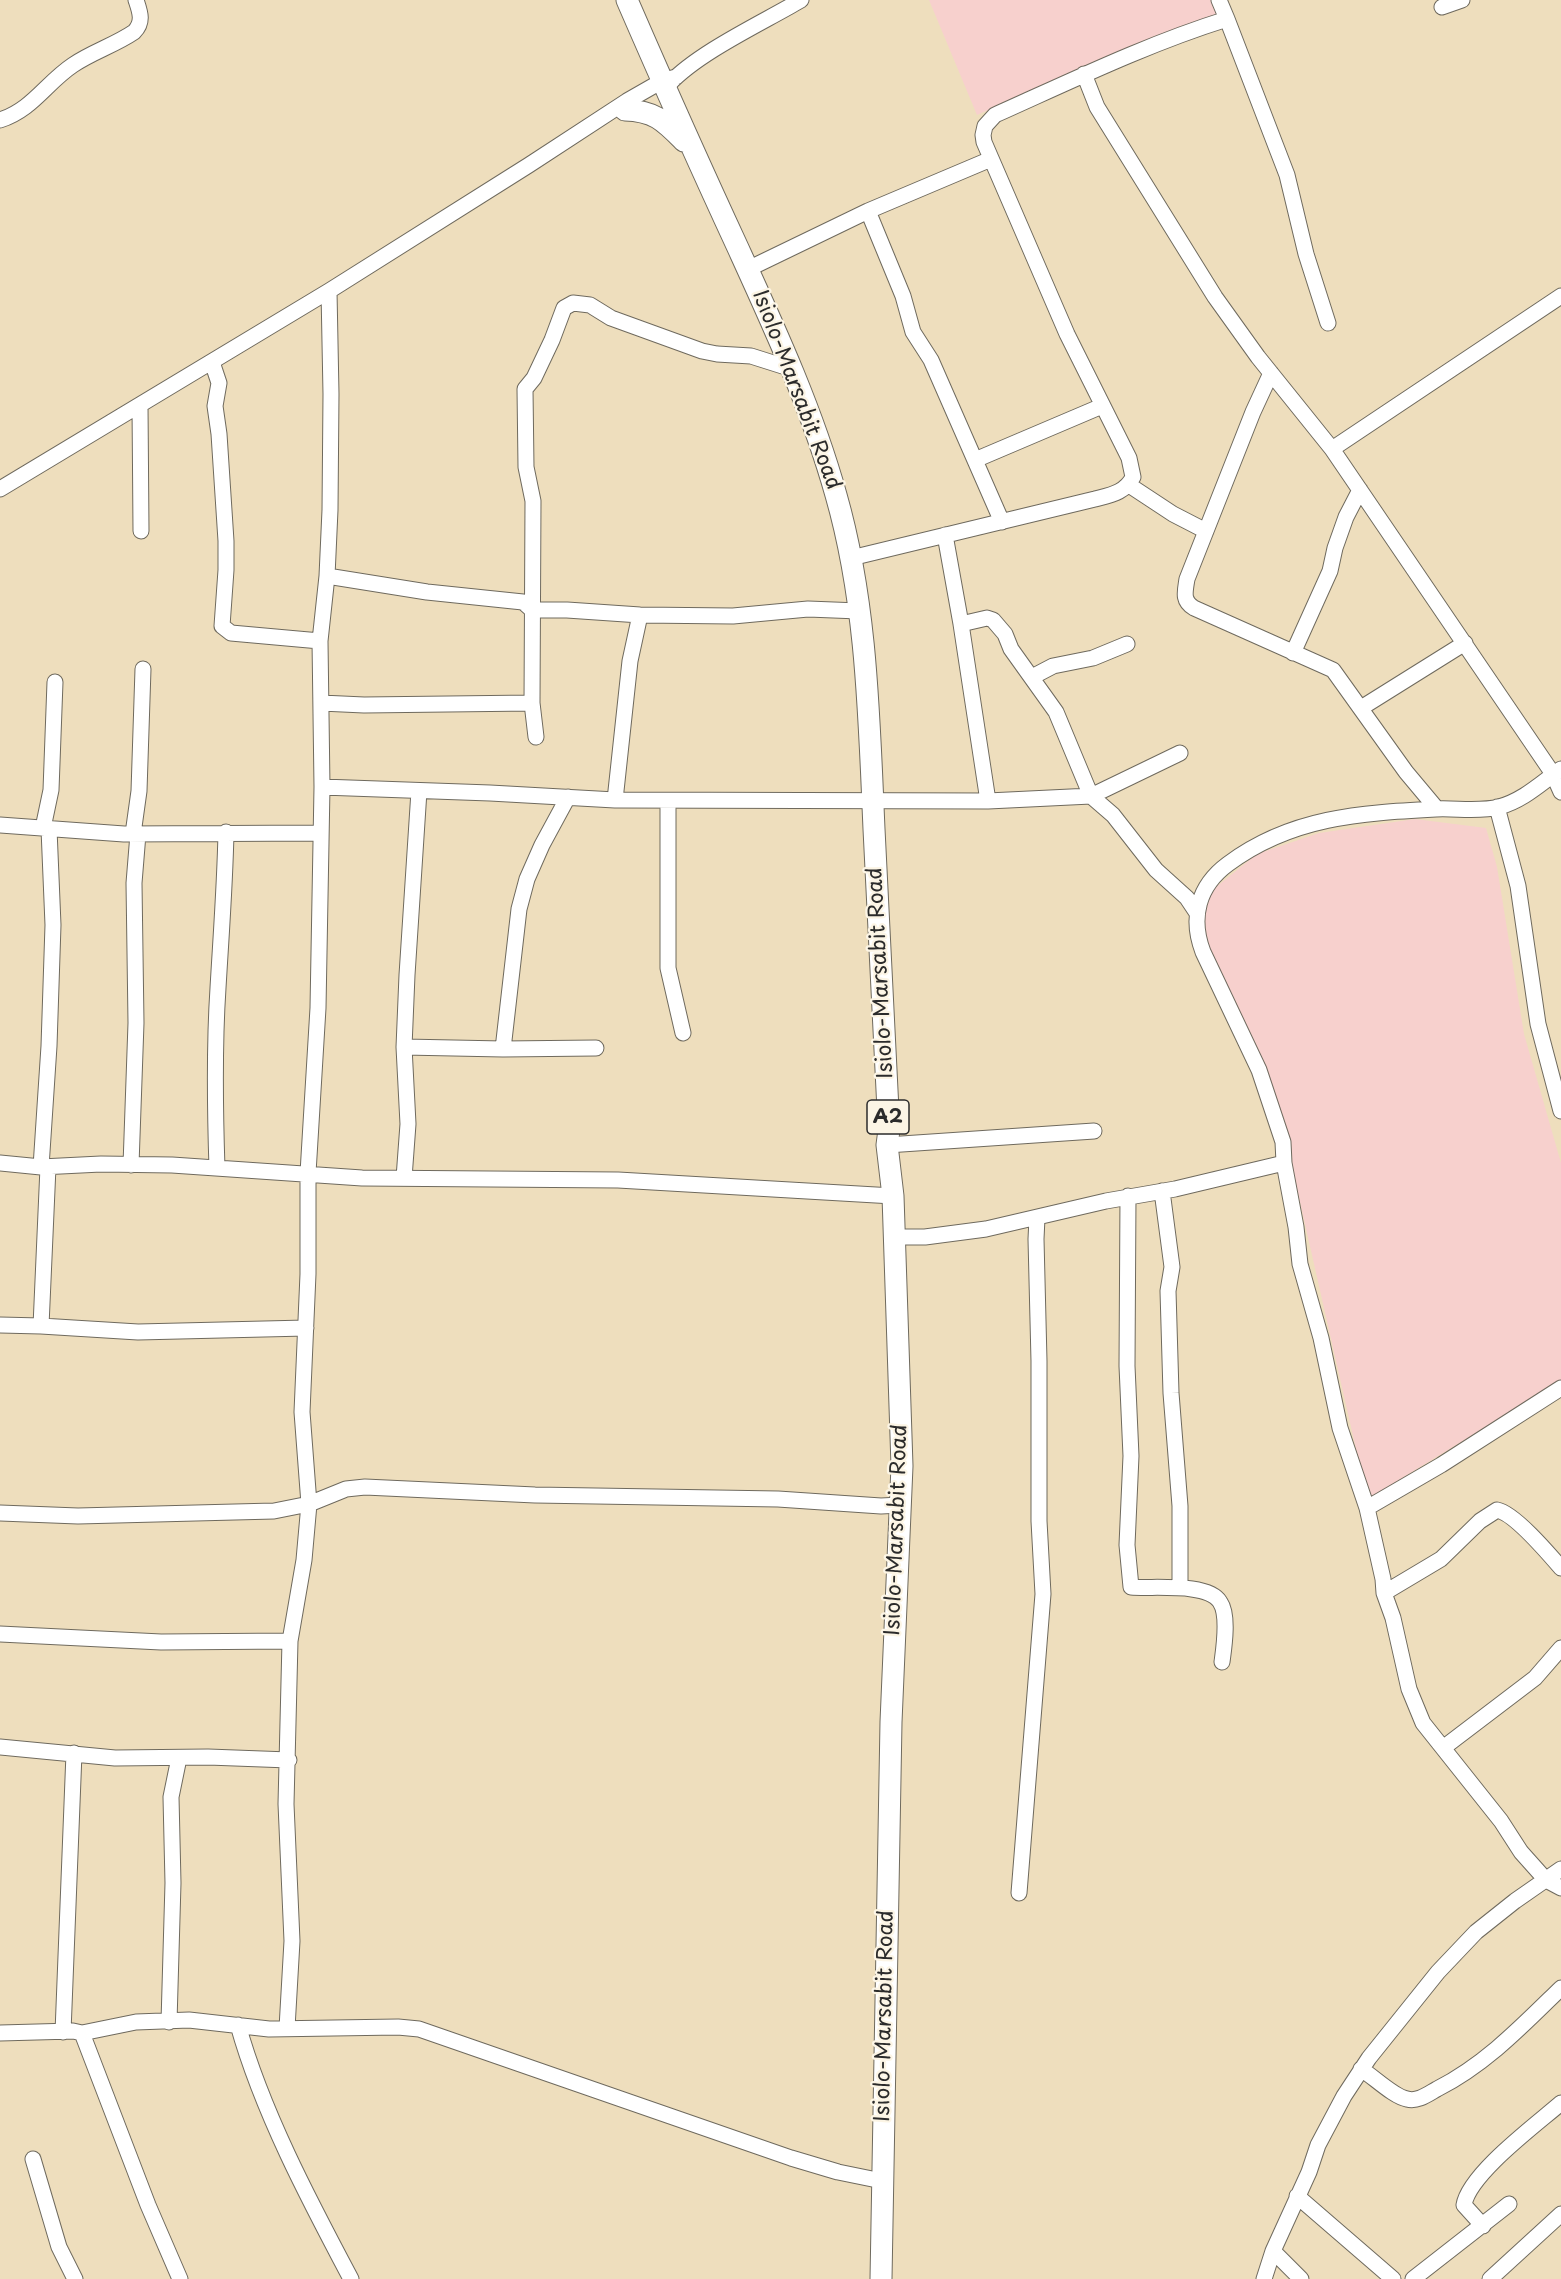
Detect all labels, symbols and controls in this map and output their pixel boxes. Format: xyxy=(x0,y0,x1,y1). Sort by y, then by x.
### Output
street label: Isiolo-Marsabit Road xyxy=(746,287,846,493)
street label: Isiolo-Marsabit Road xyxy=(863,867,899,1079)
road number: A2 xyxy=(867,1100,909,1134)
street label: Isiolo-Marsabit Road xyxy=(881,1424,913,1636)
street label: Isiolo-Marsabit Road xyxy=(871,1910,899,2122)

